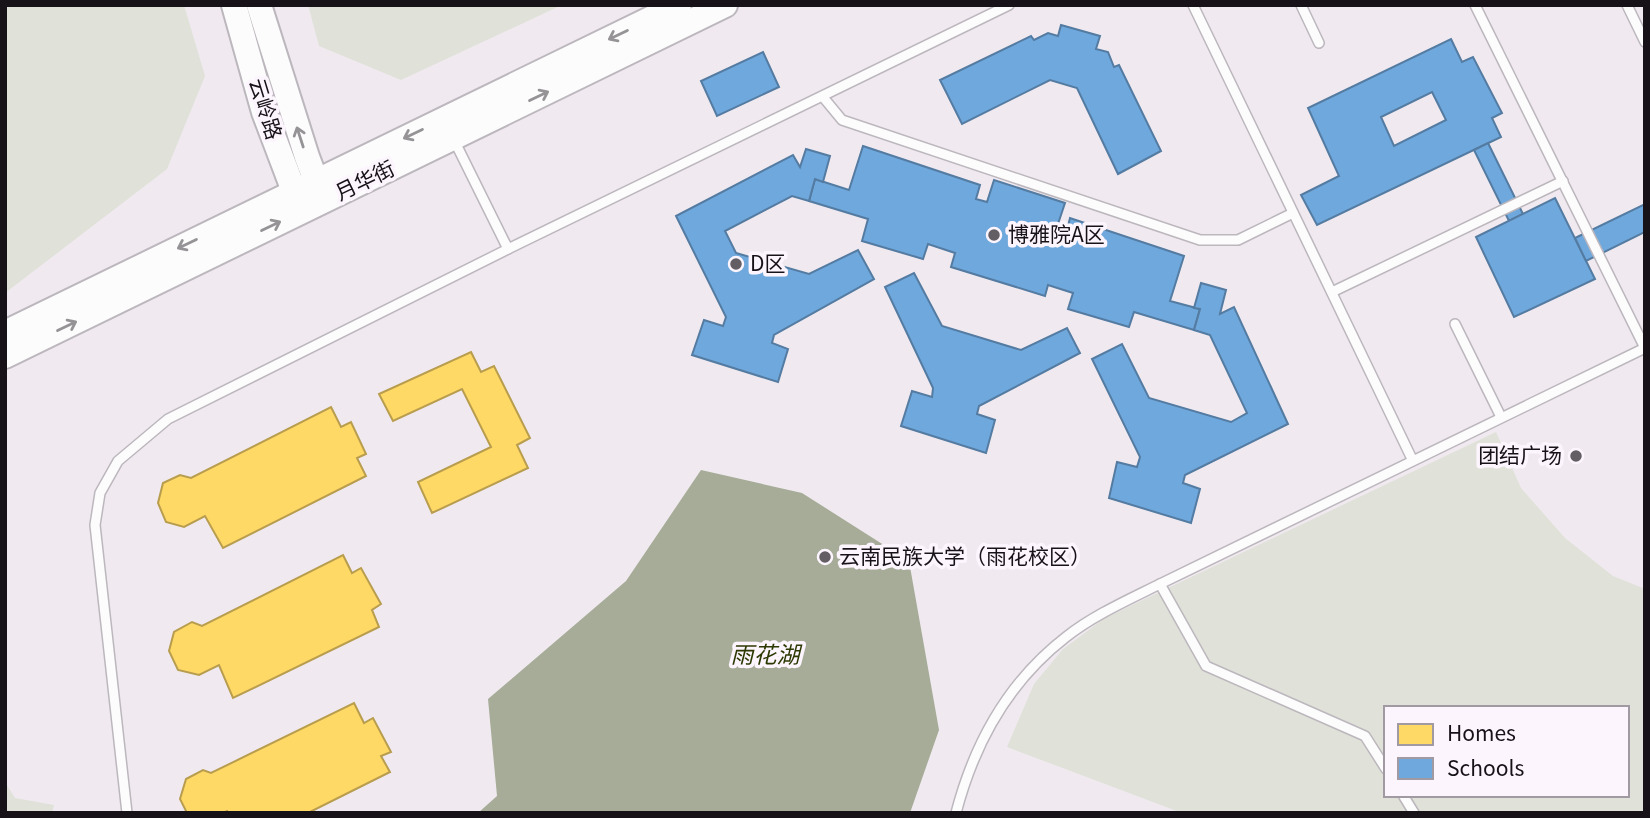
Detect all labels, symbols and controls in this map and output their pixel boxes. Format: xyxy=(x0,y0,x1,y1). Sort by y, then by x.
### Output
one-way arrow xyxy=(608,29,629,43)
street label: 云岭路 xyxy=(243,74,290,143)
one-way arrow xyxy=(528,88,549,102)
one-way arrow xyxy=(293,126,306,148)
one-way arrow xyxy=(403,128,424,142)
street label: 月华街 xyxy=(329,152,399,206)
place label: 博雅院A区 xyxy=(1008,218,1105,248)
one-way arrow xyxy=(260,219,281,232)
marker: 博雅院A区 xyxy=(986,227,1002,243)
one-way arrow xyxy=(177,238,198,251)
place label: D区 xyxy=(750,247,785,277)
marker: D区 xyxy=(728,256,744,272)
one-way arrow xyxy=(56,318,77,332)
place label: 团结广场 xyxy=(1478,439,1562,469)
marker: 团结广场 xyxy=(1568,448,1584,464)
place label: 云南民族大学（雨花校区） xyxy=(839,540,1091,570)
marker: 云南民族大学（雨花校区） xyxy=(817,549,833,565)
water label: 雨花湖 xyxy=(731,636,803,670)
legend xyxy=(1384,706,1629,797)
text: Homes xyxy=(1447,717,1516,747)
text: Schools xyxy=(1447,752,1524,782)

